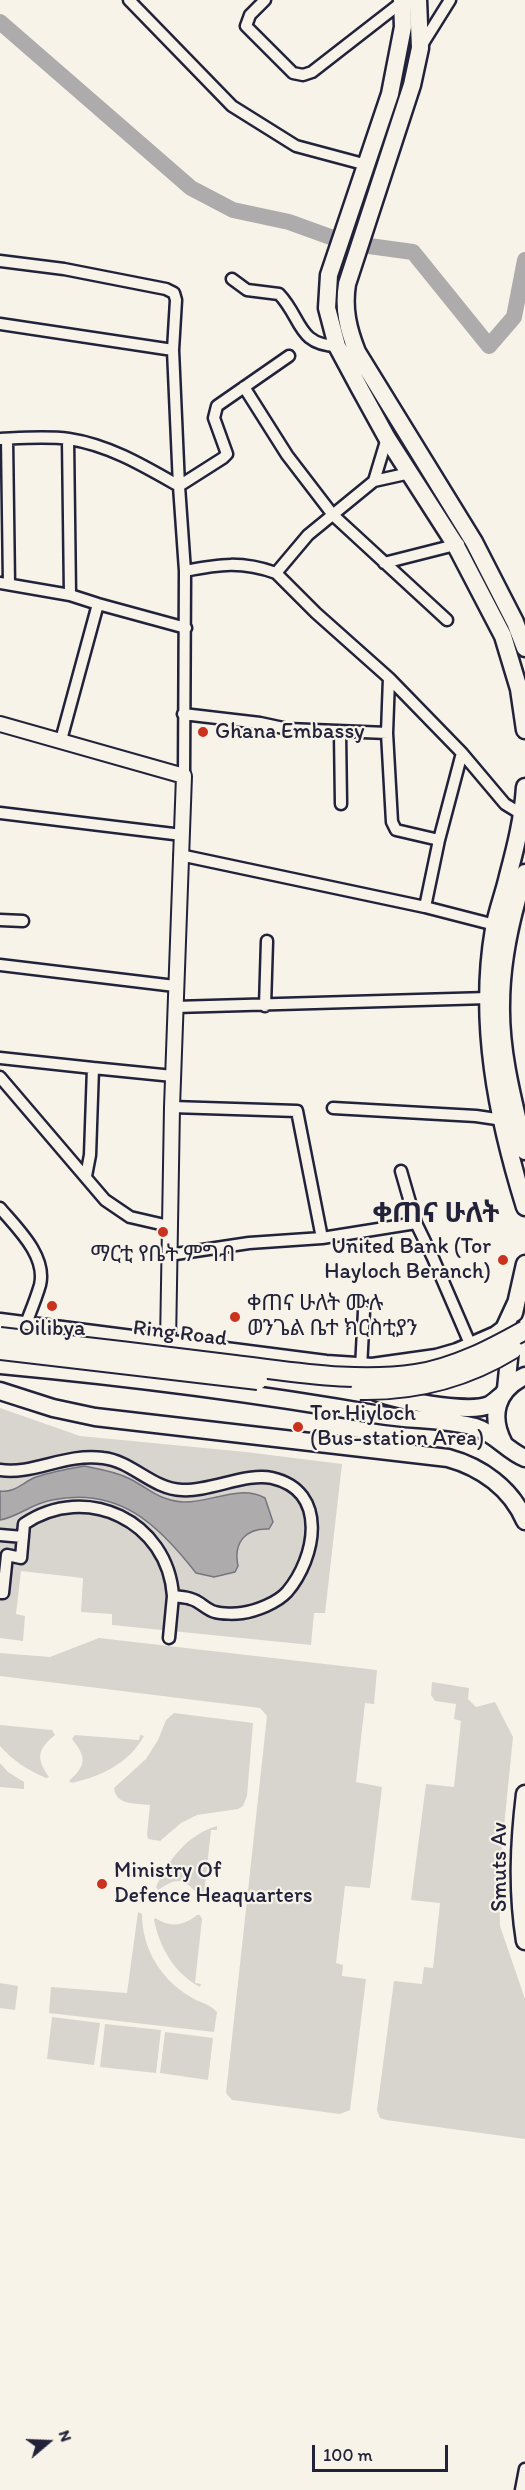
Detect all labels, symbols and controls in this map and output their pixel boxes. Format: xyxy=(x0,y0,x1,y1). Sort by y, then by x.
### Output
place label: Ghana Embassy xyxy=(215,719,365,745)
marker: Ghana Embassy xyxy=(196,725,210,739)
district label: ቀጠና ሁለት xyxy=(373,1198,499,1232)
marker: ማርቲ የቤት ምግብ xyxy=(156,1225,170,1239)
place label: United Bank (Tor Hayloch Beranch) xyxy=(324,1234,491,1286)
place label: ማርቲ የቤት ምግብ xyxy=(91,1242,235,1268)
marker: United Bank (Tor Hayloch Beranch) xyxy=(496,1253,510,1267)
place label: ቀጠና ሁለት ሙሉ ወንጌል ቤተ ክርስቲያን xyxy=(247,1291,417,1342)
marker: Oilibya xyxy=(45,1299,59,1313)
marker: ቀጠና ሁለት ሙሉ ወንጌል ቤተ ክርስቲያን xyxy=(228,1310,242,1324)
street label: Ring Road xyxy=(131,1315,229,1353)
place label: Oilibya xyxy=(19,1316,85,1342)
place label: Tor Hiyloch (Bus-station Area) xyxy=(310,1401,484,1452)
marker: Tor Hiyloch (Bus-station Area) xyxy=(291,1420,305,1434)
street label: Smuts Av xyxy=(487,1822,513,1912)
place label: Ministry Of Defence Heaquarters xyxy=(114,1858,312,1910)
marker: Ministry Of Defence Heaquarters xyxy=(95,1877,109,1891)
north arrow xyxy=(18,2412,78,2472)
text: N xyxy=(55,2428,76,2444)
scale bar xyxy=(315,2433,452,2471)
text: 100 m xyxy=(323,2444,373,2466)

